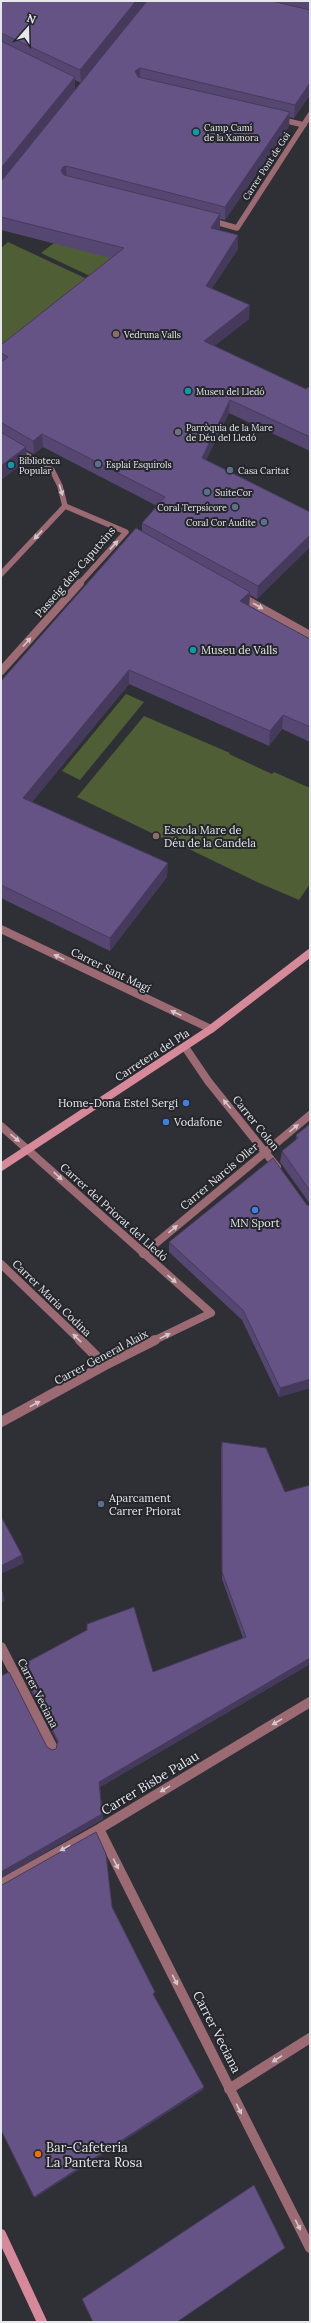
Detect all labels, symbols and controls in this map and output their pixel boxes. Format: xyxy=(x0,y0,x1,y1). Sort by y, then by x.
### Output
north arrow xyxy=(8,8,48,48)
text: N xyxy=(25,11,38,27)
place label: Camp Camí de la Xamora xyxy=(204,122,259,143)
marker: Camp Camí de la Xamora xyxy=(191,127,201,137)
street label: Carrer Pont de Goi xyxy=(240,130,292,202)
marker: Vedruna Valls xyxy=(111,329,121,339)
place label: Vedruna Valls xyxy=(123,329,181,340)
marker: Museu del Lledó xyxy=(183,386,193,396)
place label: Museu del Lledó xyxy=(196,386,265,397)
place label: Parròquia de la Mare de Déu del Lledó xyxy=(186,422,273,443)
marker: Parròquia de la Mare de Déu del Lledó xyxy=(173,427,183,437)
place label: Biblioteca Popular xyxy=(19,455,61,476)
marker: Esplai Esquirols xyxy=(93,459,103,469)
place label: Esplai Esquirols xyxy=(106,459,172,470)
marker: Biblioteca Popular xyxy=(6,460,16,470)
marker: Casa Caritat xyxy=(225,465,235,475)
place label: Casa Caritat xyxy=(238,465,290,476)
one-way arrow xyxy=(58,484,64,496)
marker: SuiteCor xyxy=(202,487,212,497)
place label: SuiteCor xyxy=(215,487,252,498)
place label: Coral Terpsícore xyxy=(157,502,227,513)
marker: Coral Terpsícore xyxy=(230,502,240,512)
place label: Coral Cor Audite xyxy=(186,517,256,528)
marker: Coral Cor Audite xyxy=(259,517,269,527)
street label: Passeig dels Caputxins xyxy=(32,524,118,620)
one-way arrow xyxy=(33,530,43,540)
one-way arrow xyxy=(109,540,119,550)
one-way arrow xyxy=(252,602,263,609)
one-way arrow xyxy=(22,637,31,646)
place label: Museu de Valls xyxy=(201,643,277,657)
marker: Museu de Valls xyxy=(188,645,198,655)
place label: Escola Mare de Déu de la Candela xyxy=(164,823,256,850)
marker: Escola Mare de Déu de la Candela xyxy=(151,831,161,841)
street label: Carrer Sant Magí xyxy=(69,945,153,995)
one-way arrow xyxy=(53,954,64,960)
one-way arrow xyxy=(170,1010,182,1016)
street label: Carretera del Pla xyxy=(112,1026,192,1084)
street label: Carrer Colon xyxy=(230,1093,283,1154)
place label: Home-Dona Estel Sergi xyxy=(58,1096,178,1110)
marker: Home-Dona Estel Sergi xyxy=(181,1098,191,1108)
one-way arrow xyxy=(222,1098,231,1109)
place label: Vodafone xyxy=(173,1115,222,1129)
marker: Vodafone xyxy=(161,1117,171,1127)
one-way arrow xyxy=(289,1123,299,1132)
one-way arrow xyxy=(10,1133,20,1142)
street label: Carrer Narcís Oller xyxy=(177,1139,261,1213)
street label: Carrer del Priorat del Lledó xyxy=(57,1160,171,1264)
one-way arrow xyxy=(53,1171,63,1181)
marker: MN Sport xyxy=(250,1205,260,1215)
place label: MN Sport xyxy=(230,1216,281,1230)
one-way arrow xyxy=(167,1224,178,1233)
street label: Carrer Maria Codina xyxy=(9,1257,95,1340)
one-way arrow xyxy=(167,1275,177,1284)
street label: Carrer General Alaix xyxy=(52,1326,150,1388)
one-way arrow xyxy=(72,1333,82,1343)
one-way arrow xyxy=(160,1333,171,1339)
one-way arrow xyxy=(30,1401,41,1407)
place label: Aparcament Carrer Priorat xyxy=(108,1491,182,1518)
marker: Aparcament Carrer Priorat xyxy=(96,1499,106,1509)
street label: Carrer Veciana xyxy=(14,1656,62,1730)
one-way arrow xyxy=(271,1719,283,1726)
street label: Carrer Bisbe Palau xyxy=(98,1747,202,1819)
one-way arrow xyxy=(159,1786,171,1793)
one-way arrow xyxy=(59,1845,71,1852)
one-way arrow xyxy=(113,1858,120,1869)
one-way arrow xyxy=(171,1974,178,1986)
street label: Carrer Veciana xyxy=(189,1988,245,2076)
one-way arrow xyxy=(271,2055,283,2062)
one-way arrow xyxy=(236,2103,242,2114)
place label: Bar-Cafeteria La Pantera Rosa xyxy=(46,2139,143,2171)
marker: Bar-Cafeteria La Pantera Rosa xyxy=(33,2149,43,2159)
one-way arrow xyxy=(295,2219,301,2230)

